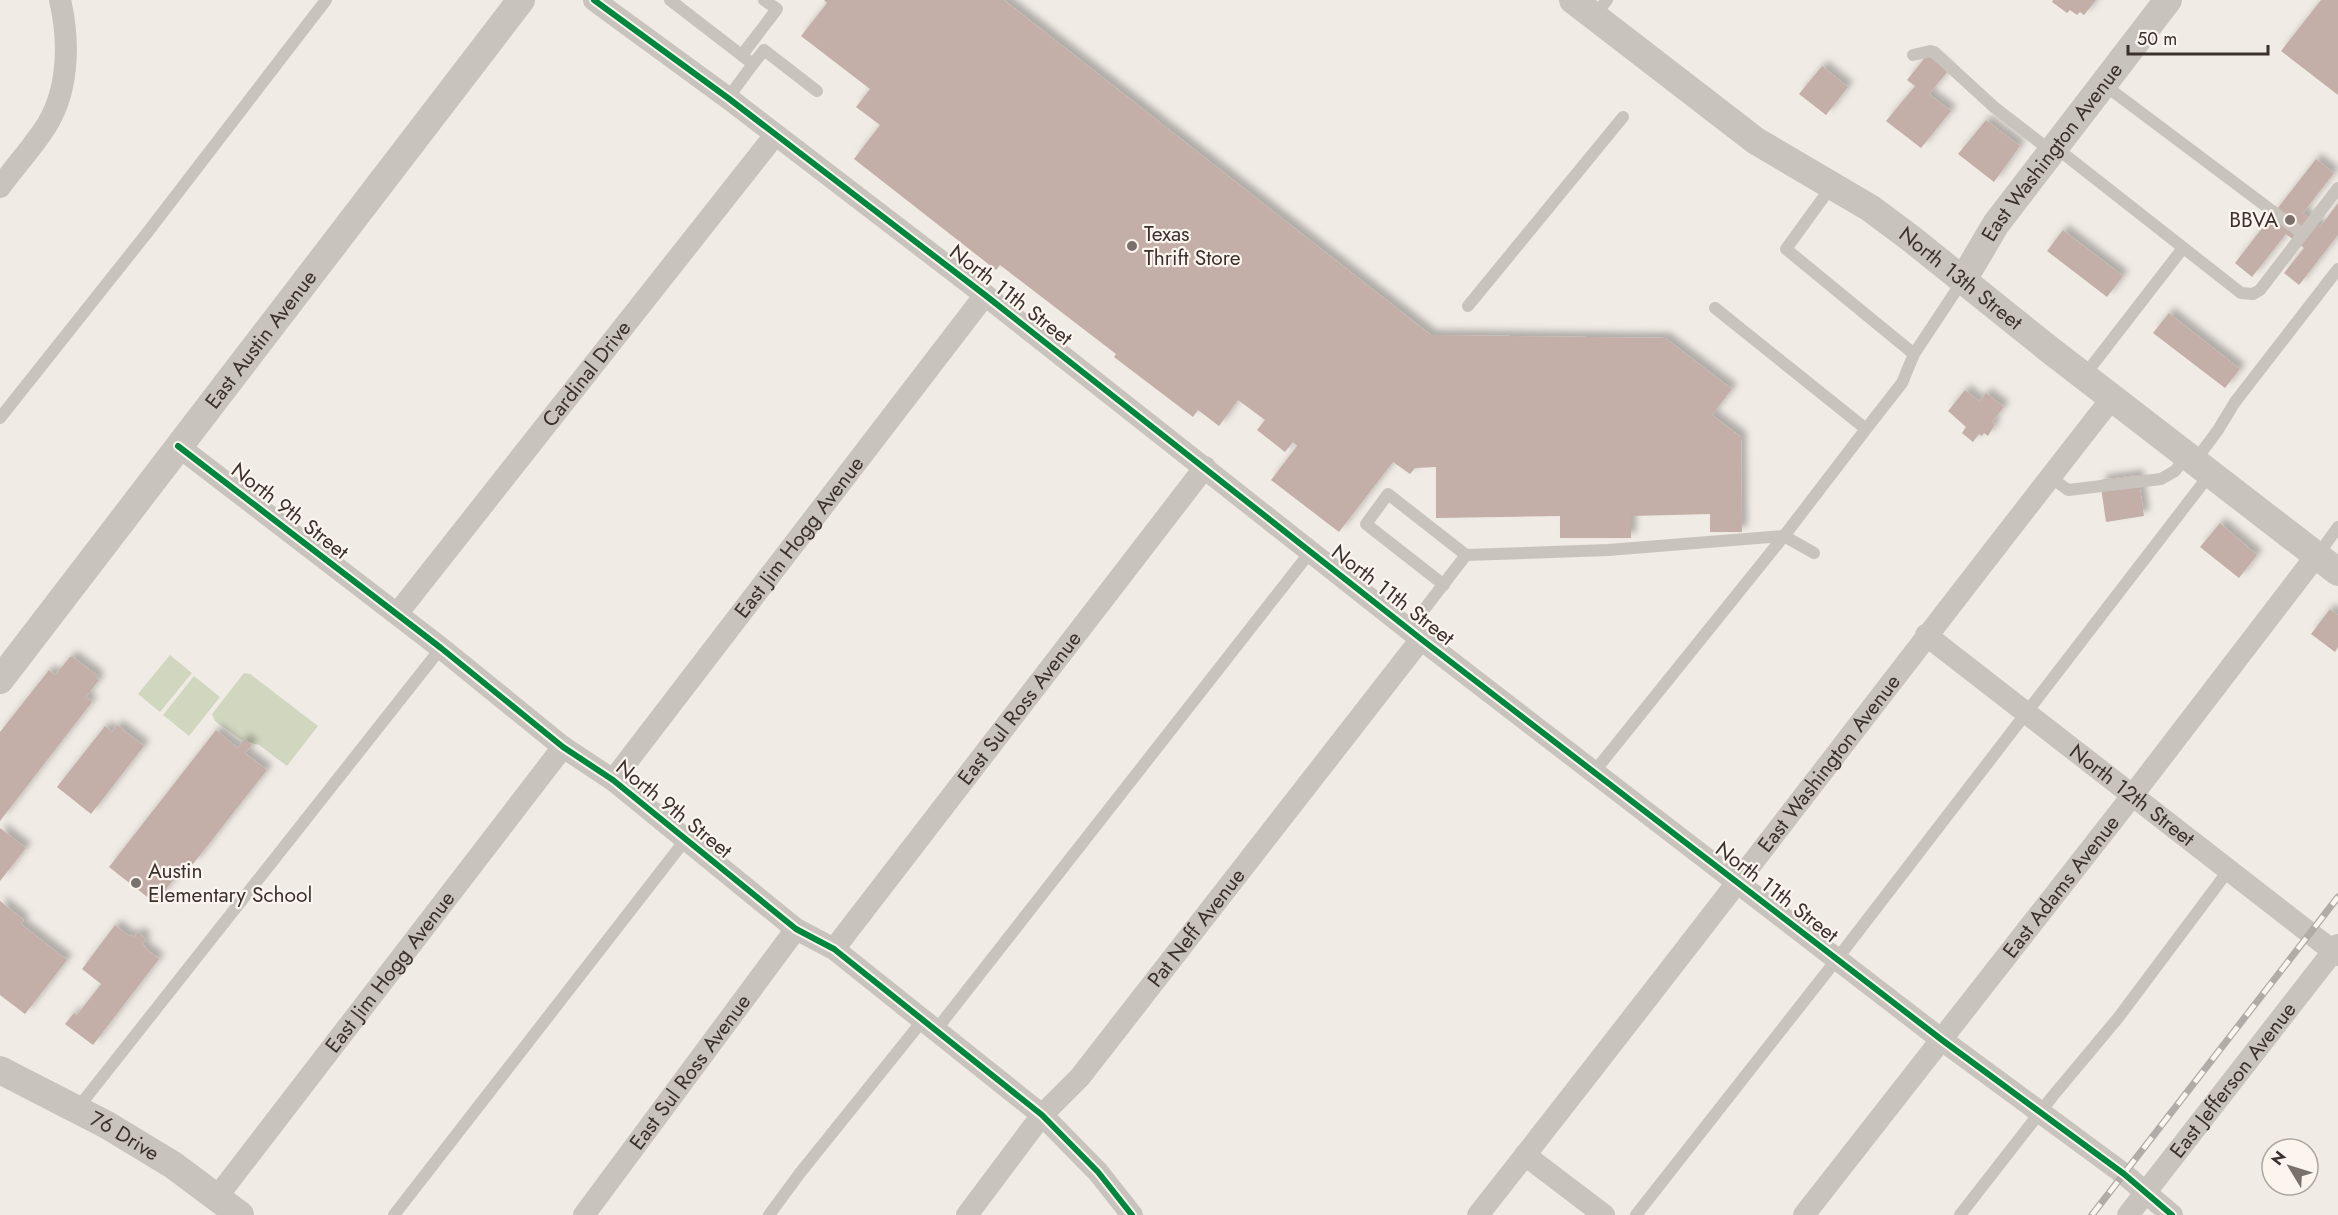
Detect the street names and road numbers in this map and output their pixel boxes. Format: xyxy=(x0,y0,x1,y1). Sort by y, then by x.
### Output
street label: East Washington Avenue xyxy=(1974,56,2130,247)
street label: North 13th Street xyxy=(1893,219,2029,337)
street label: North 11th Street xyxy=(943,237,1079,353)
street label: East Austin Avenue xyxy=(198,264,324,415)
street label: Cardinal Drive xyxy=(535,314,638,433)
street label: East Jim Hogg Avenue xyxy=(727,450,871,624)
street label: North 9th Street xyxy=(225,456,355,566)
street label: North 11th Street xyxy=(1325,537,1461,653)
street label: East Sul Ross Avenue xyxy=(950,625,1088,791)
street label: East Washington Avenue xyxy=(1751,668,1907,859)
street label: North 12th Street xyxy=(2063,737,2201,853)
street label: North 9th Street xyxy=(609,753,739,865)
street label: East Adams Avenue xyxy=(1996,809,2127,964)
street label: North 11th Street xyxy=(1709,834,1845,950)
street label: Pat Neff Avenue xyxy=(1140,862,1252,993)
street label: East Jim Hogg Avenue xyxy=(318,885,462,1059)
street label: East Sul Ross Avenue xyxy=(622,988,758,1156)
street label: East Jefferson Avenue xyxy=(2163,996,2303,1164)
street label: 76 Drive xyxy=(85,1104,165,1168)

